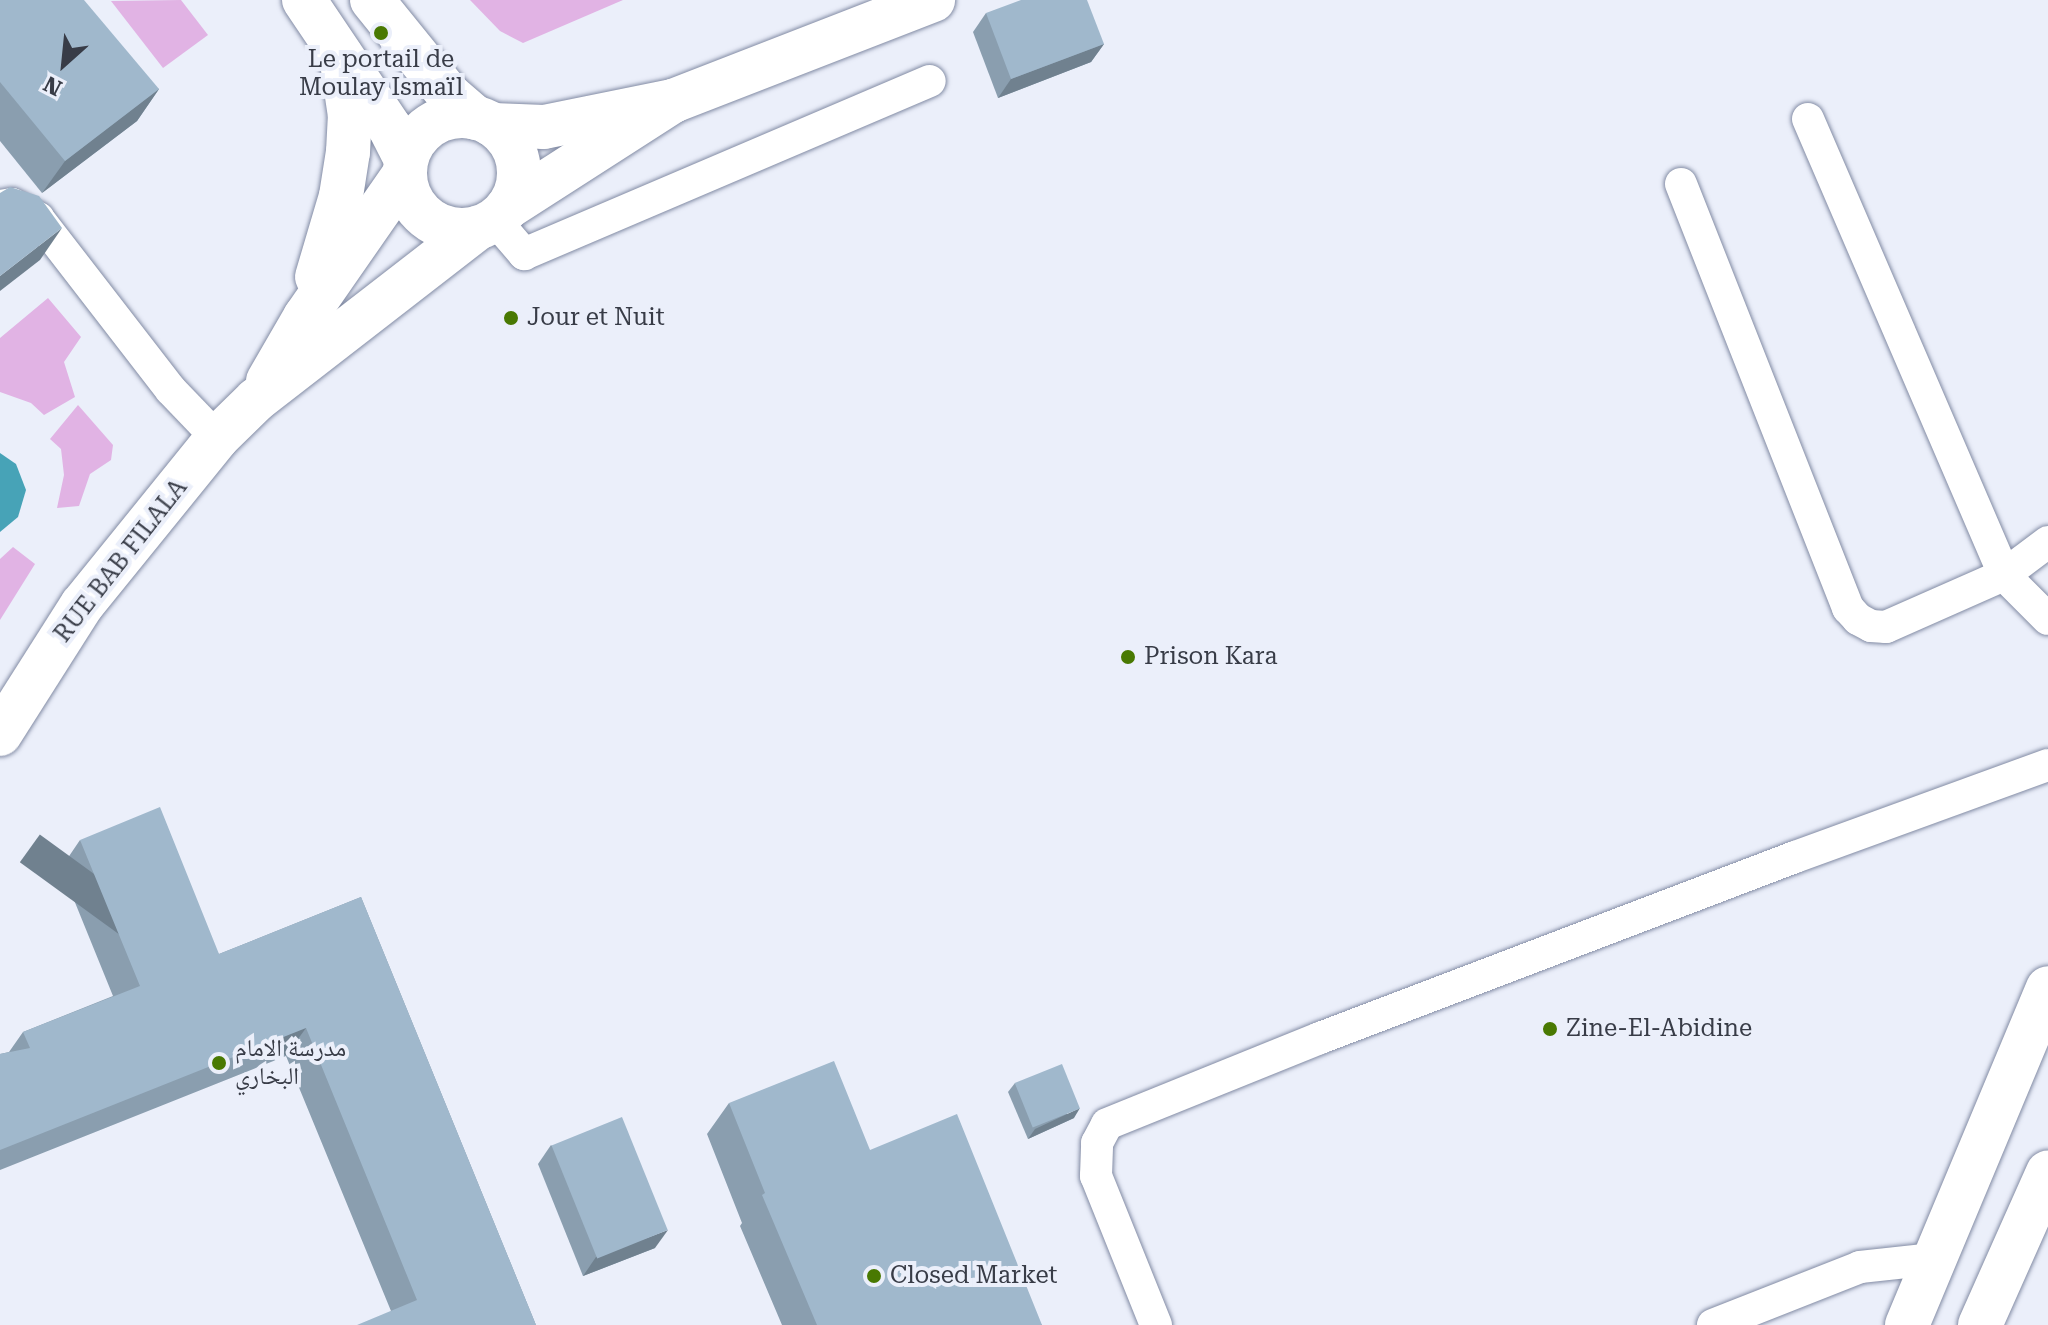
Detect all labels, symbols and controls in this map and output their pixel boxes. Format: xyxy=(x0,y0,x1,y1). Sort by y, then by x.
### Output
north arrow xyxy=(24,24,104,104)
marker: Le portail de Moulay Ismaïl xyxy=(372,24,390,42)
place label: Le portail de Moulay Ismaïl xyxy=(299,46,463,102)
text: N xyxy=(40,71,66,101)
place label: Jour et Nuit xyxy=(527,304,665,332)
marker: Jour et Nuit xyxy=(502,309,520,327)
street label: RUE BAB FILALA xyxy=(48,474,194,648)
place label: Prison Kara xyxy=(1144,643,1277,671)
marker: Prison Kara xyxy=(1119,648,1137,666)
place label: Zine-El-Abidine xyxy=(1566,1015,1752,1043)
marker: Zine-El-Abidine xyxy=(1541,1020,1559,1038)
place label: مدرسة الامام البخاري xyxy=(235,1035,346,1091)
marker: مدرسة الامام البخاري xyxy=(210,1054,228,1072)
place label: Closed Market xyxy=(890,1262,1058,1290)
marker: Closed Market xyxy=(865,1267,883,1285)

